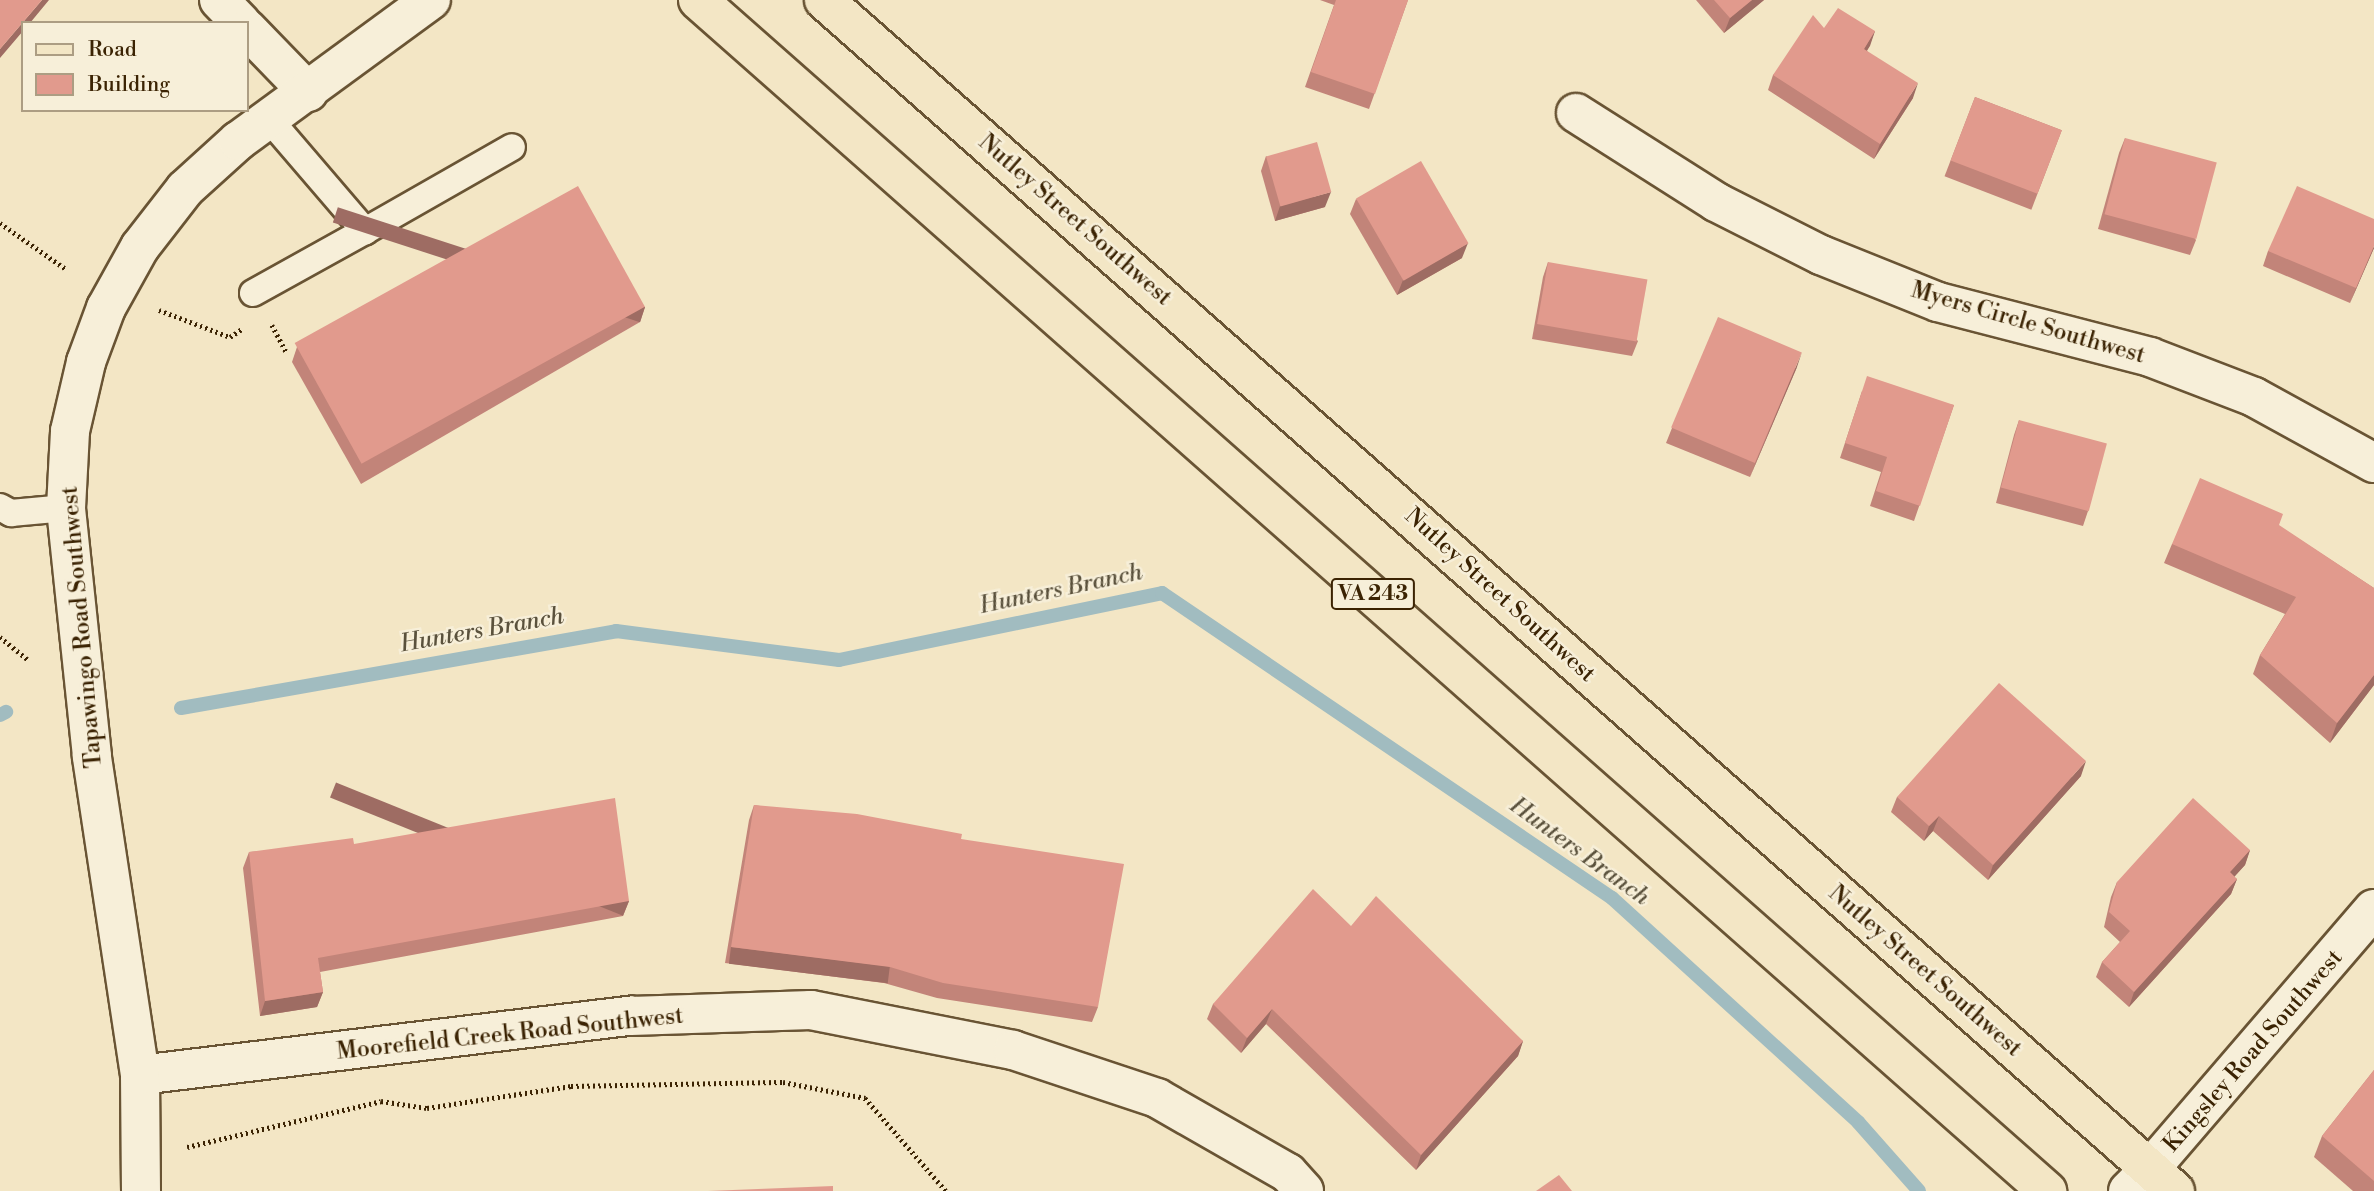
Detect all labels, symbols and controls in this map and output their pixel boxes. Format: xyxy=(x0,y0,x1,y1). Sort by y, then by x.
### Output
legend xyxy=(21,21,248,112)
text: Road xyxy=(88,37,137,63)
text: Building xyxy=(88,72,170,98)
street label: Nutley Street Southwest xyxy=(973,129,1177,311)
street label: Myers Circle Southwest xyxy=(1908,276,2148,370)
street label: Tapawingo Road Southwest xyxy=(56,485,108,769)
street label: Nutley Street Southwest xyxy=(1399,502,1601,688)
water label: Hunters Branch xyxy=(977,559,1145,621)
road number: VA 243 xyxy=(1329,576,1417,612)
water label: Hunters Branch xyxy=(398,602,566,660)
water label: Hunters Branch xyxy=(1504,792,1654,912)
street label: Nutley Street Southwest xyxy=(1823,880,2027,1062)
street label: Kingsley Road Southwest xyxy=(2158,944,2348,1158)
street label: Moorefield Creek Road Southwest xyxy=(335,1002,685,1066)

